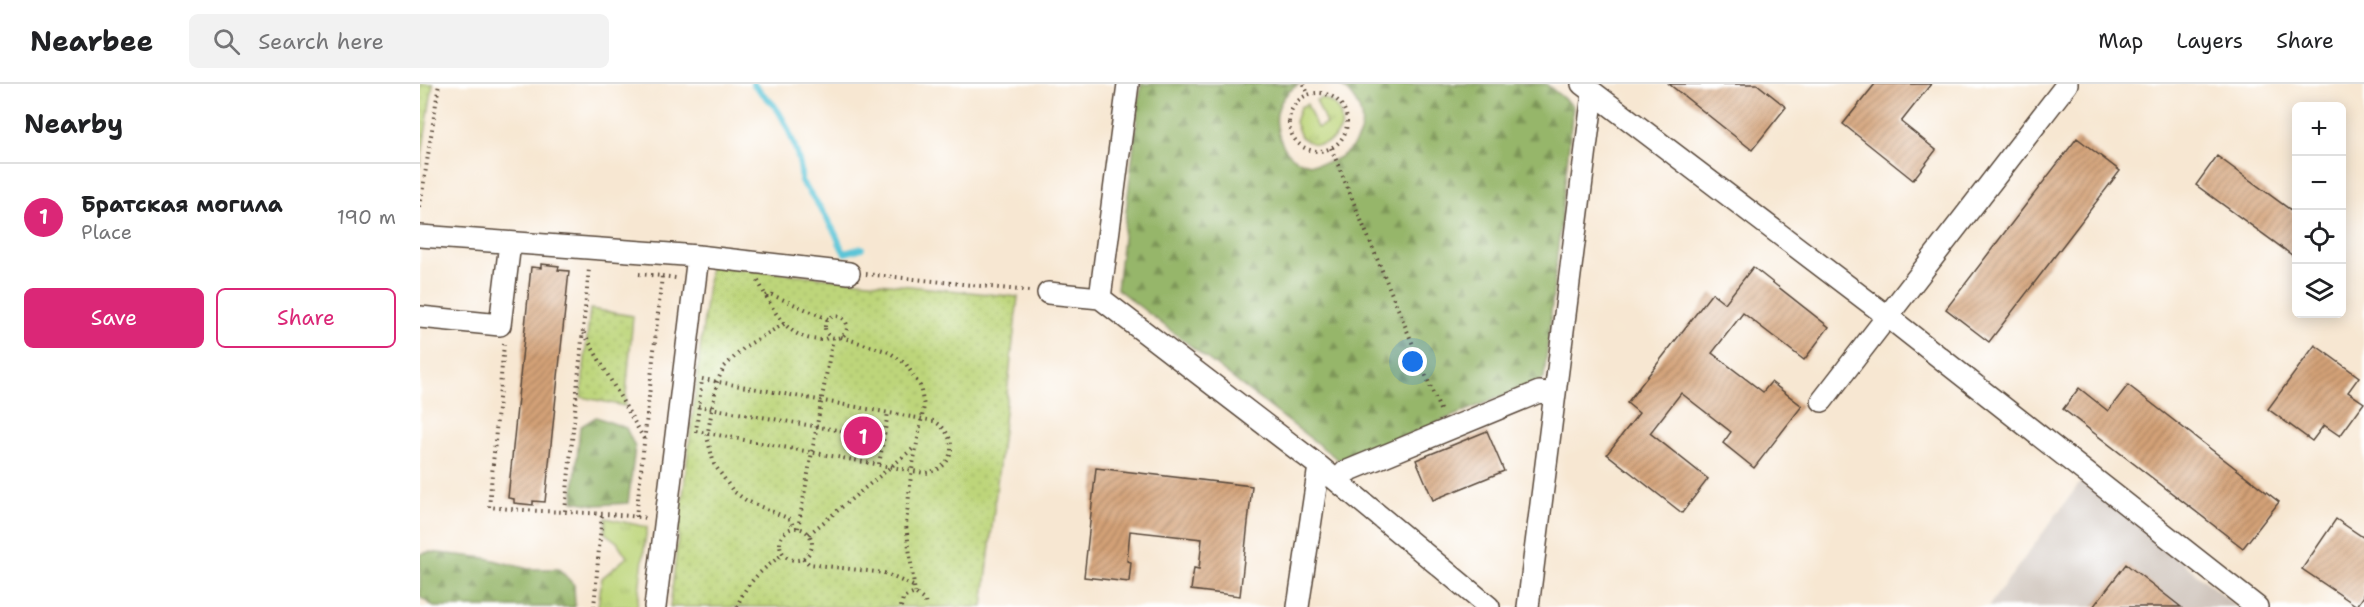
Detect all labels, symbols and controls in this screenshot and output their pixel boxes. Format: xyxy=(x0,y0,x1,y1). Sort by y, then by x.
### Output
search box xyxy=(189,14,609,68)
text: Nearbee xyxy=(30,22,153,60)
icon: search xyxy=(210,25,243,58)
text: Search here xyxy=(258,27,384,56)
text: Map xyxy=(2098,27,2143,55)
text: Layers xyxy=(2176,27,2243,55)
text: Share xyxy=(2276,27,2334,55)
map controls xyxy=(2292,102,2346,318)
button: + xyxy=(2292,102,2346,156)
text: Nearby xyxy=(24,106,123,141)
button: − xyxy=(2292,156,2346,210)
text: Братская могила xyxy=(81,190,283,219)
text: 1 xyxy=(39,204,48,230)
text: 190 m xyxy=(337,204,396,230)
button: locate xyxy=(2292,210,2346,264)
text: Place xyxy=(81,219,132,245)
button: layers xyxy=(2292,264,2346,318)
button: Save xyxy=(24,288,204,348)
button: Share xyxy=(216,288,396,348)
your location xyxy=(1398,347,1427,376)
pin: 1 xyxy=(844,414,882,458)

